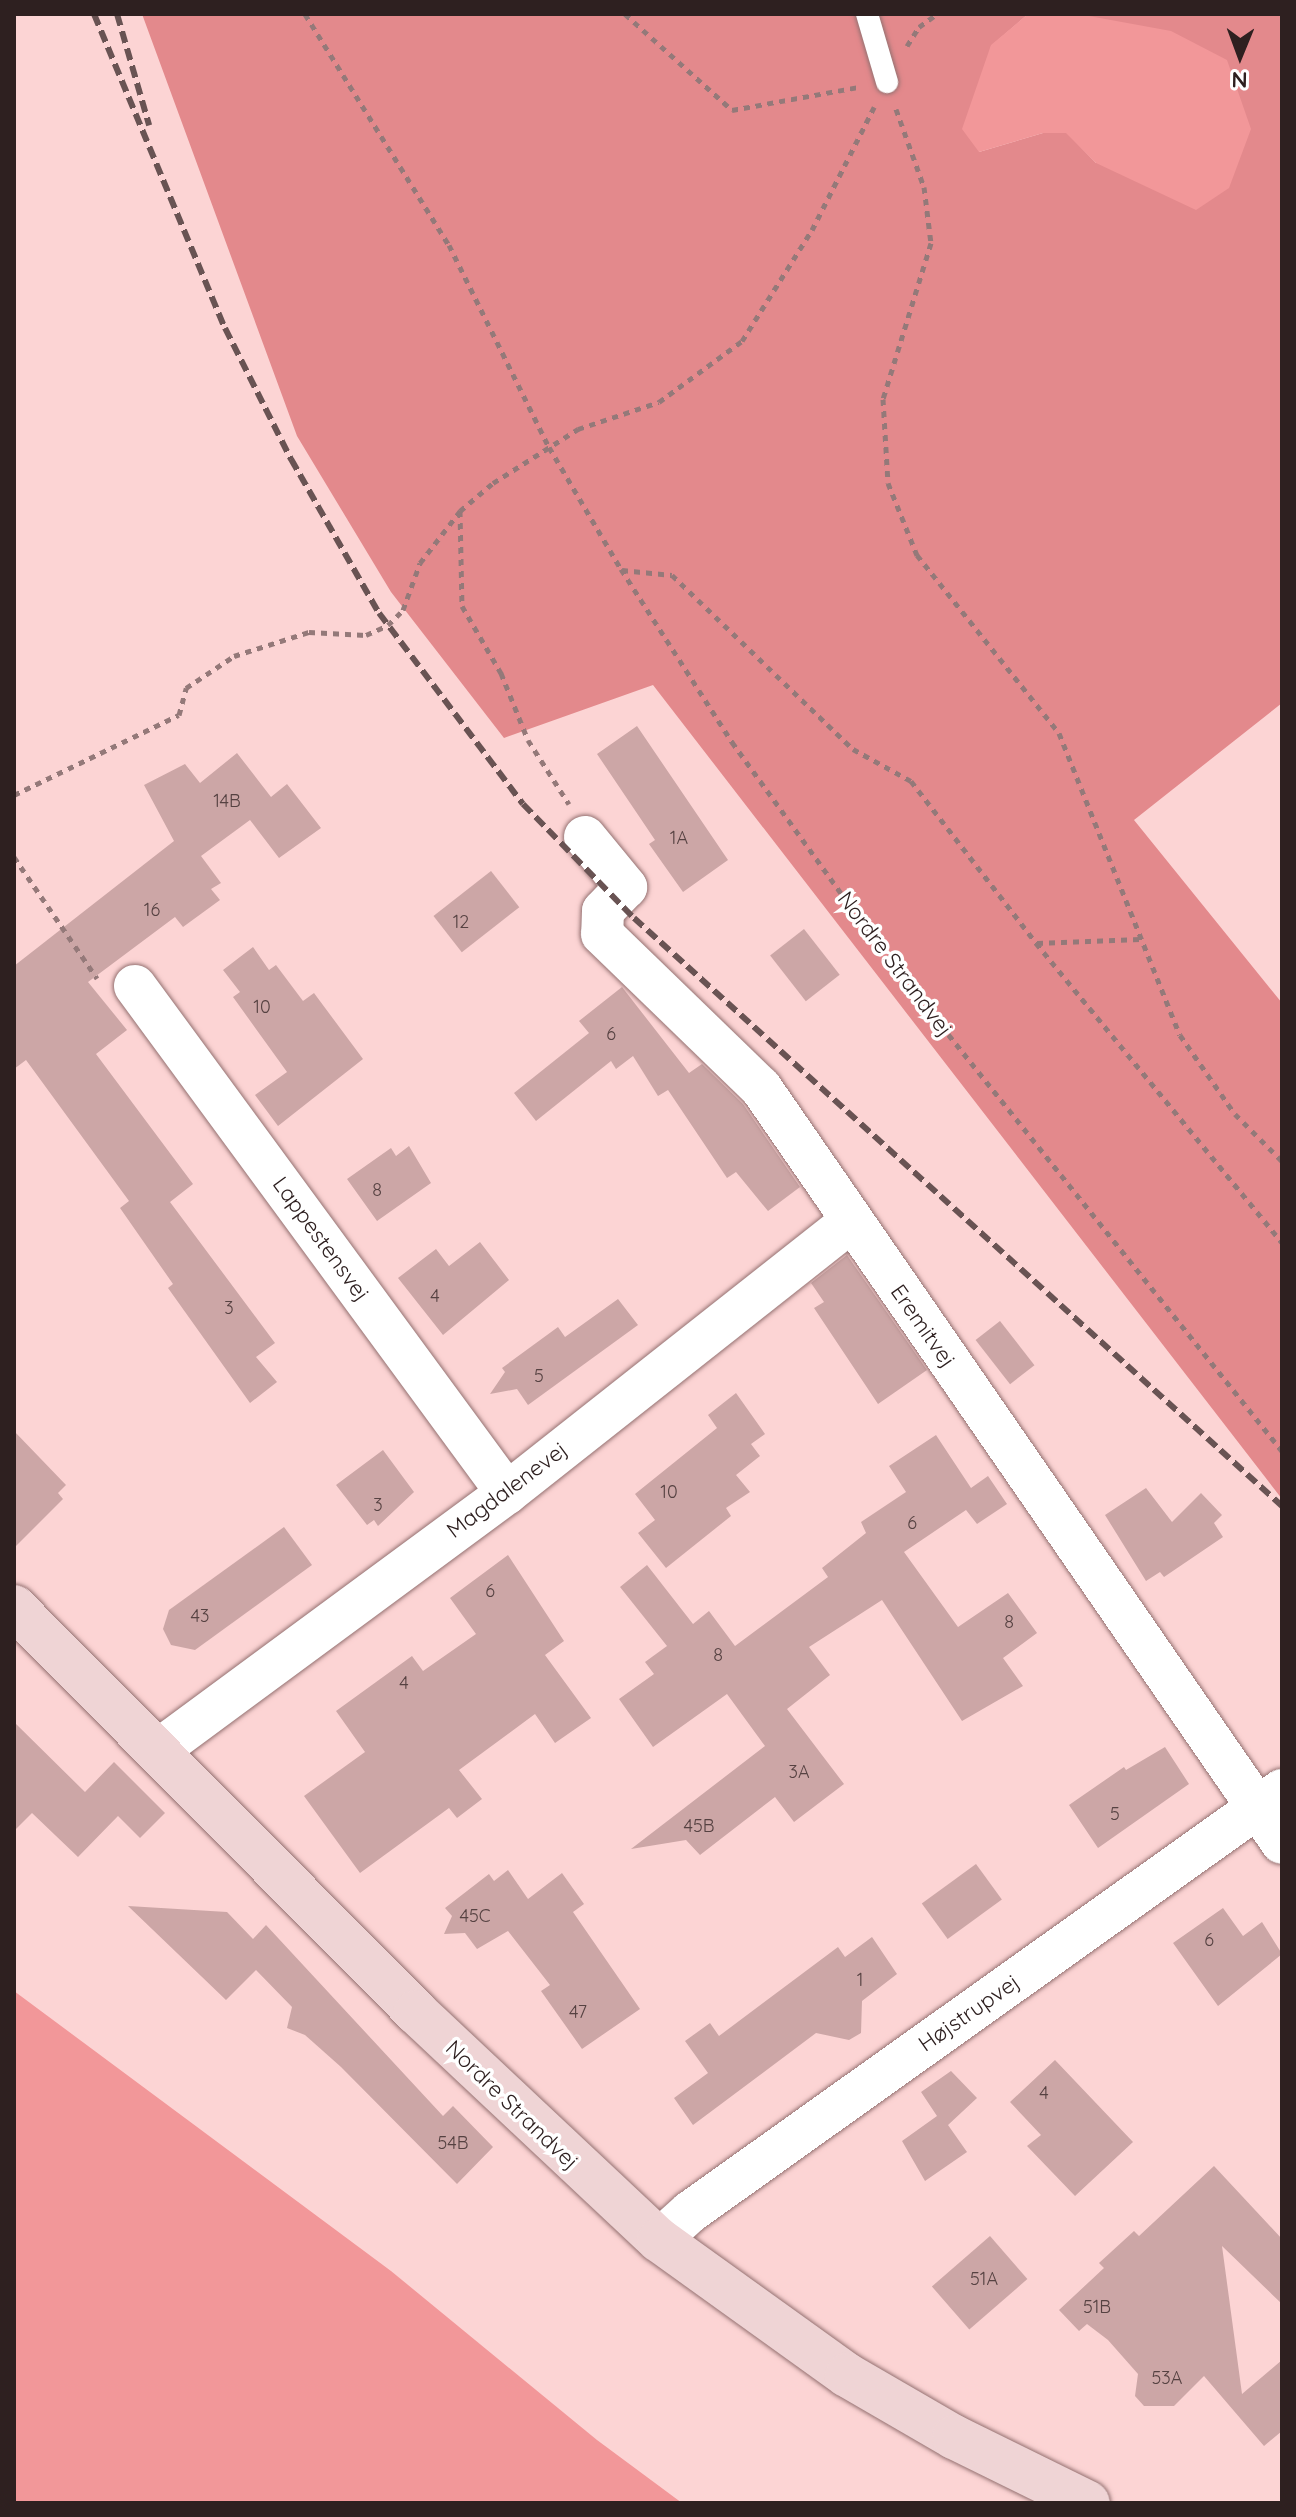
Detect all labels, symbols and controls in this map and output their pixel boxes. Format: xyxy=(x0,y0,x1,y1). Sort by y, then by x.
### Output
north arrow xyxy=(1200,16,1280,96)
text: N xyxy=(1231,66,1248,94)
house number: 14B xyxy=(213,790,241,812)
house number: 1A xyxy=(670,827,688,849)
street label: Nordre Strandvej xyxy=(832,886,958,1042)
house number: 16 xyxy=(144,899,160,921)
house number: 12 xyxy=(453,911,469,933)
house number: 10 xyxy=(253,996,271,1018)
house number: 6 xyxy=(606,1023,616,1045)
street label: Lappestensvej xyxy=(267,1172,375,1306)
house number: 8 xyxy=(372,1179,382,1201)
street label: Eremitvej xyxy=(885,1280,961,1372)
house number: 4 xyxy=(430,1285,440,1307)
house number: 3 xyxy=(224,1297,234,1319)
house number: 5 xyxy=(534,1365,544,1387)
street label: Magdalenevej xyxy=(442,1436,572,1544)
house number: 10 xyxy=(660,1481,678,1503)
house number: 3 xyxy=(373,1494,383,1516)
house number: 6 xyxy=(907,1512,917,1534)
house number: 6 xyxy=(485,1580,495,1602)
house number: 43 xyxy=(191,1605,209,1627)
house number: 8 xyxy=(1004,1611,1014,1633)
house number: 8 xyxy=(713,1644,723,1666)
house number: 4 xyxy=(399,1672,409,1694)
house number: 3A xyxy=(788,1761,810,1783)
house number: 5 xyxy=(1110,1803,1120,1825)
house number: 45B xyxy=(683,1815,715,1837)
house number: 45C xyxy=(459,1905,491,1927)
house number: 6 xyxy=(1204,1929,1214,1951)
house number: 1 xyxy=(857,1969,863,1991)
street label: Højstrupvej xyxy=(914,1969,1024,2057)
house number: 47 xyxy=(569,2001,587,2023)
street label: Nordre Strandvej xyxy=(440,2035,584,2175)
house number: 4 xyxy=(1039,2082,1049,2104)
house number: 54B xyxy=(437,2132,469,2154)
house number: 51A xyxy=(970,2268,998,2290)
house number: 51B xyxy=(1083,2296,1111,2318)
house number: 53A xyxy=(1152,2367,1182,2389)

